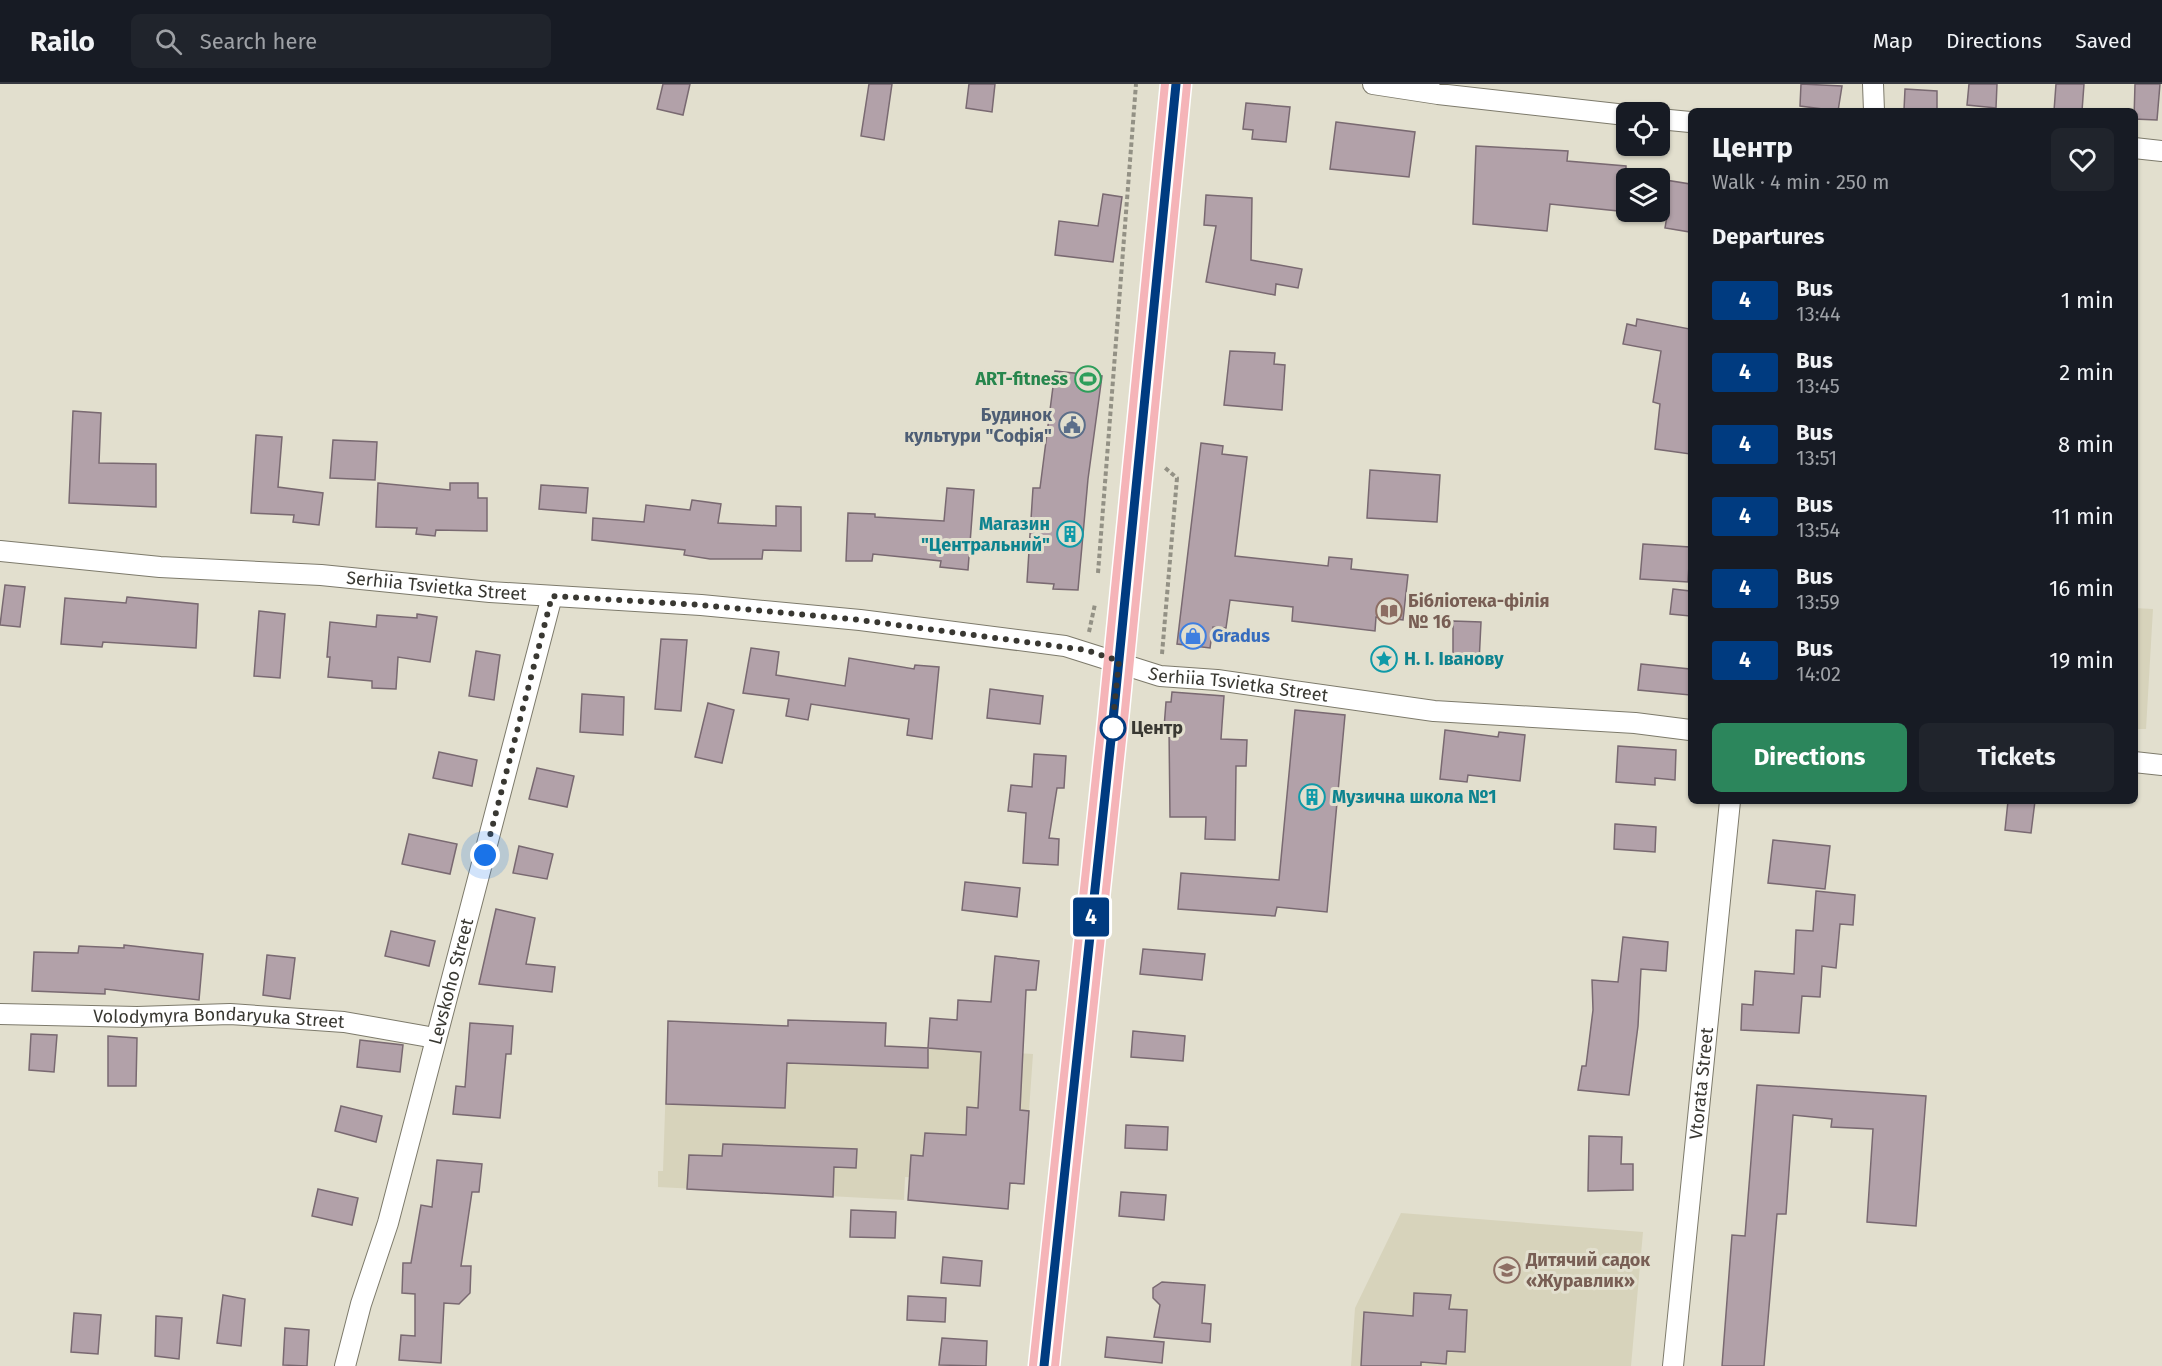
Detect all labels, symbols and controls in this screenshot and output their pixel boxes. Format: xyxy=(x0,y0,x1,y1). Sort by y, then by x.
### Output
search box xyxy=(131,14,551,68)
text: Railo xyxy=(30,25,95,58)
icon: search xyxy=(152,25,185,58)
text: Search here xyxy=(200,28,317,55)
text: Map xyxy=(1873,28,1913,54)
text: Directions xyxy=(1946,28,2042,54)
text: Saved xyxy=(2075,28,2132,54)
map controls xyxy=(1616,102,1670,222)
button: locate xyxy=(1616,102,1670,156)
button: heart xyxy=(2051,128,2114,191)
text: Центр xyxy=(1712,131,1793,164)
button: layers xyxy=(1616,168,1670,222)
text: Walk · 4 min · 250 m xyxy=(1712,170,1889,194)
text: Departures xyxy=(1712,223,1824,250)
text: Bus xyxy=(1796,275,1833,302)
text: 4 xyxy=(1739,287,1751,313)
text: 1 min xyxy=(2061,287,2114,314)
text: 13:44 xyxy=(1796,302,1841,326)
text: Bus xyxy=(1796,347,1833,374)
text: 4 xyxy=(1739,359,1751,385)
text: 2 min xyxy=(2059,359,2114,386)
sports icon: ART-fitness xyxy=(1073,364,1103,394)
place label: ART-fitness xyxy=(974,368,1068,390)
text: 13:45 xyxy=(1796,374,1840,398)
place label: Будинок культури "Софія" xyxy=(904,404,1052,447)
public building icon: Будинок культури "Софія" xyxy=(1057,410,1087,440)
text: Bus xyxy=(1796,419,1833,446)
text: 4 xyxy=(1739,431,1751,457)
text: 8 min xyxy=(2058,431,2114,458)
text: 13:51 xyxy=(1796,446,1837,470)
text: Bus xyxy=(1796,491,1833,518)
text: 4 xyxy=(1739,503,1751,529)
text: 11 min xyxy=(2051,503,2114,530)
place label: Магазин "Центральний" xyxy=(921,513,1050,556)
text: 13:54 xyxy=(1796,518,1840,542)
building icon: Магазин "Центральний" xyxy=(1055,519,1085,549)
text: Bus xyxy=(1796,563,1833,590)
street label: Serhiia Tsvietka Street xyxy=(345,567,528,605)
text: 4 xyxy=(1739,575,1751,601)
text: 16 min xyxy=(2049,575,2114,602)
place label: Бібліотека-філія № 16 xyxy=(1408,590,1550,633)
text: 13:59 xyxy=(1796,590,1840,614)
library icon: Бібліотека-філія № 16 xyxy=(1374,596,1404,626)
shop icon: Gradus xyxy=(1178,621,1208,651)
place label: Gradus xyxy=(1212,625,1270,647)
text: Bus xyxy=(1796,635,1833,662)
place icon: Н. І. Іванову xyxy=(1369,644,1399,674)
text: 4 xyxy=(1739,647,1751,673)
text: 19 min xyxy=(2049,647,2114,674)
place label: Н. І. Іванову xyxy=(1404,648,1504,670)
street label: Serhiia Tsvietka Street xyxy=(1145,662,1330,707)
text: 14:02 xyxy=(1796,662,1841,686)
marker: Центр xyxy=(1100,715,1126,741)
place label: Центр xyxy=(1131,717,1183,739)
button: Directions xyxy=(1712,723,1907,792)
button: Tickets xyxy=(1919,723,2114,792)
building icon: Музична школа №1 xyxy=(1297,782,1327,812)
place label: Музична школа №1 xyxy=(1332,786,1497,808)
your location xyxy=(470,840,500,870)
line badge: 4 xyxy=(1072,898,1110,936)
text: 4 xyxy=(1085,904,1097,930)
street label: Levskoho Street xyxy=(424,916,478,1047)
street label: Volodymyra Bondaryuka Street xyxy=(93,1003,346,1033)
street label: Vtorata Street xyxy=(1685,1026,1718,1141)
place label: Дитячий садок «Журавлик» xyxy=(1525,1249,1650,1292)
school or university icon: Дитячий садок «Журавлик» xyxy=(1492,1255,1522,1285)

